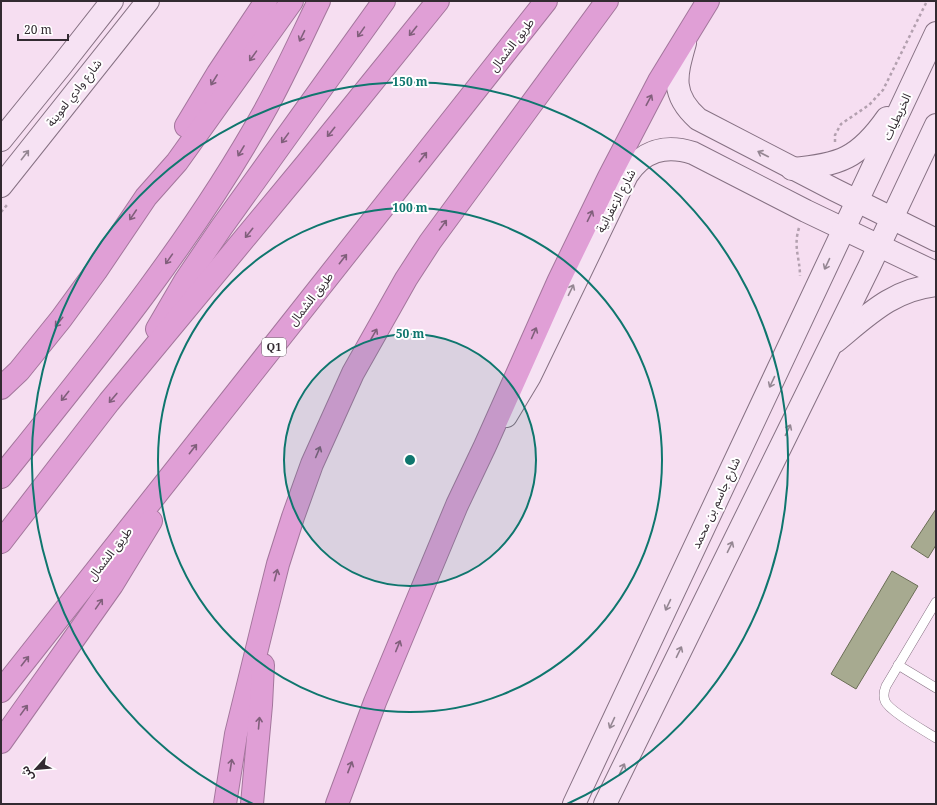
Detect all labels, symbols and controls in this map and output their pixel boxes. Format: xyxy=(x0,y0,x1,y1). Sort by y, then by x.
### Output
street label: طريق الشمال xyxy=(485,14,538,75)
scale bar xyxy=(18,16,68,42)
text: 20 m xyxy=(24,21,52,38)
one-way arrow xyxy=(409,26,417,37)
one-way arrow xyxy=(357,27,365,38)
one-way arrow xyxy=(298,30,305,42)
one-way arrow xyxy=(249,50,257,61)
street label: شارع وادي لعوينة xyxy=(42,55,107,131)
text: 150 m xyxy=(392,73,428,90)
one-way arrow xyxy=(210,74,218,85)
street label: الخريطيات xyxy=(878,90,915,143)
one-way arrow xyxy=(646,94,654,106)
one-way arrow xyxy=(327,127,336,138)
one-way arrow xyxy=(281,133,289,144)
one-way arrow xyxy=(237,145,245,156)
one-way arrow xyxy=(757,149,769,157)
one-way arrow xyxy=(21,150,29,161)
one-way arrow xyxy=(419,152,428,163)
street label: شارع الزعفرانية xyxy=(592,166,640,236)
text: 100 m xyxy=(392,199,428,216)
one-way arrow xyxy=(129,210,137,221)
one-way arrow xyxy=(587,210,594,222)
one-way arrow xyxy=(439,219,447,230)
one-way arrow xyxy=(245,228,254,239)
one-way arrow xyxy=(165,253,173,264)
one-way arrow xyxy=(338,254,347,265)
one-way arrow xyxy=(823,258,830,270)
street label: طريق الشمال xyxy=(284,268,337,329)
one-way arrow xyxy=(568,284,575,296)
one-way arrow xyxy=(54,317,63,328)
text: 50 m xyxy=(396,325,424,342)
one-way arrow xyxy=(531,328,539,340)
one-way arrow xyxy=(370,329,378,341)
road number: Q1 xyxy=(262,338,286,356)
one-way arrow xyxy=(768,375,775,387)
one-way arrow xyxy=(61,391,70,402)
one-way arrow xyxy=(108,393,117,404)
one-way arrow xyxy=(785,425,792,437)
one-way arrow xyxy=(189,444,197,455)
one-way arrow xyxy=(314,446,322,458)
centre of rings xyxy=(403,453,417,467)
street label: شارع جاسم بن محمد xyxy=(687,454,745,552)
street label: طريق الشمال xyxy=(83,523,136,584)
one-way arrow xyxy=(727,541,734,553)
one-way arrow xyxy=(272,568,280,581)
one-way arrow xyxy=(95,599,103,610)
one-way arrow xyxy=(664,599,671,611)
one-way arrow xyxy=(395,641,402,653)
one-way arrow xyxy=(676,646,683,658)
one-way arrow xyxy=(21,655,30,666)
one-way arrow xyxy=(20,705,28,716)
one-way arrow xyxy=(255,717,263,730)
one-way arrow xyxy=(608,717,615,729)
north arrow xyxy=(16,749,56,789)
one-way arrow xyxy=(227,759,235,772)
one-way arrow xyxy=(347,762,355,774)
one-way arrow xyxy=(619,763,627,775)
text: ش xyxy=(17,764,37,784)

